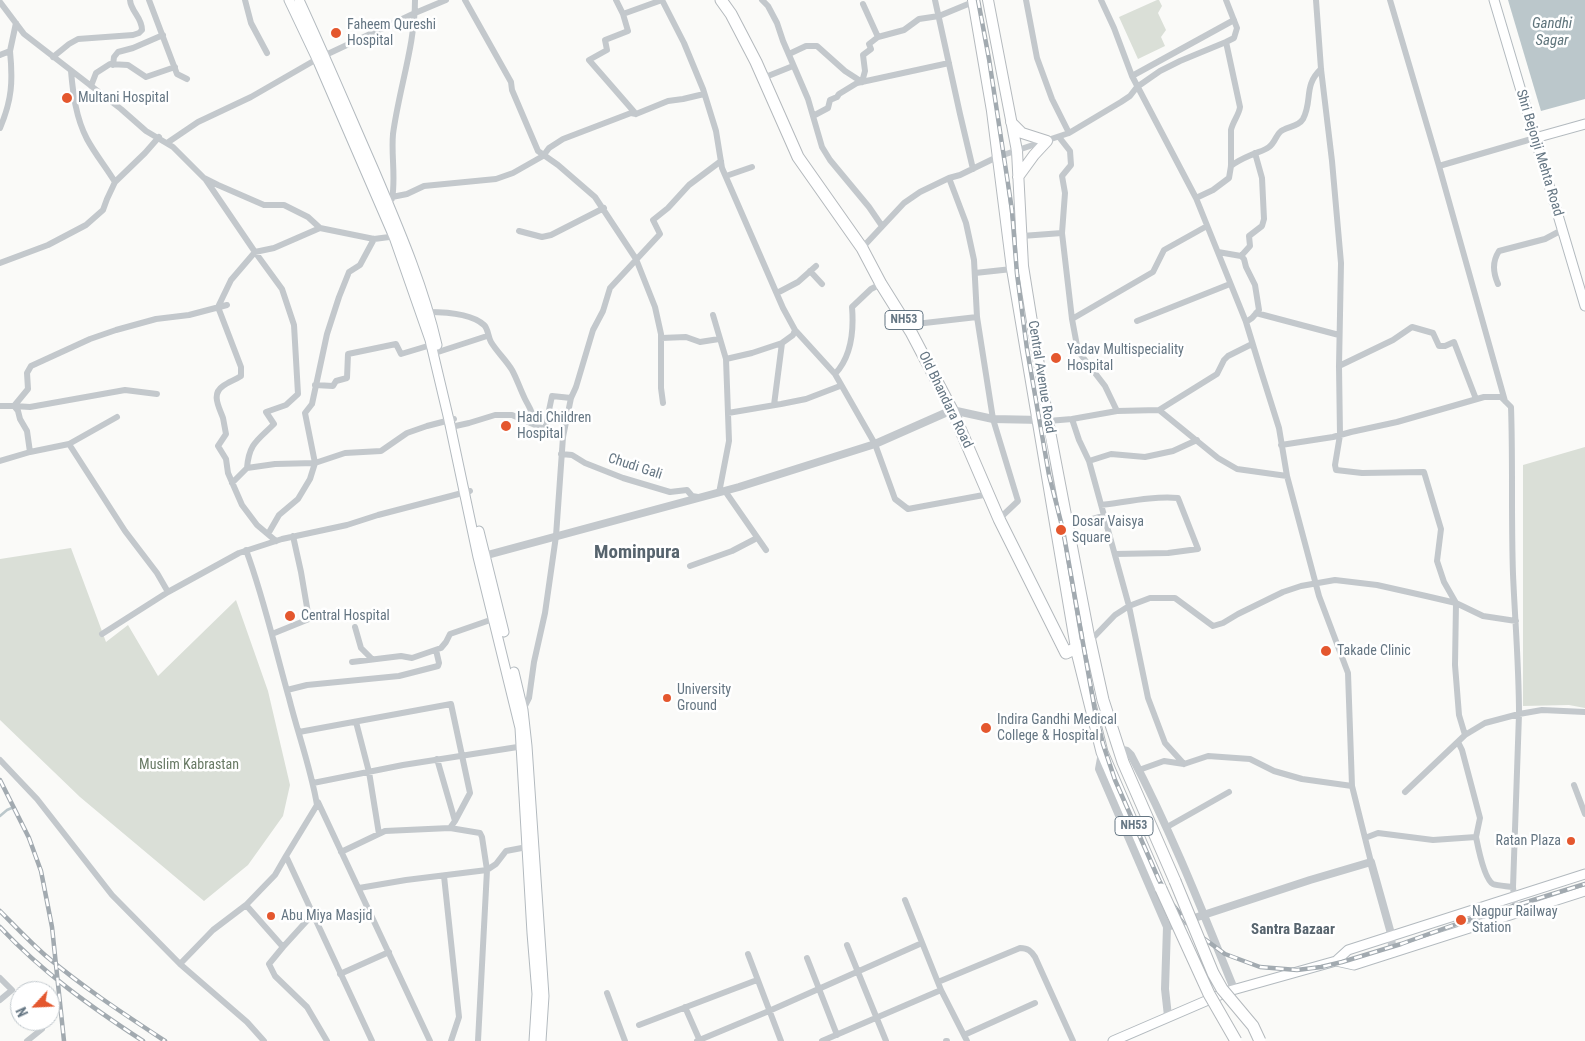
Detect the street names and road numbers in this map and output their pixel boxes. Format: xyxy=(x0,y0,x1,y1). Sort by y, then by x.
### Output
street label: Shri Bejonji Mehta Road xyxy=(1512,88,1566,218)
road number: NH53 xyxy=(885,310,923,330)
street label: Central Avenue Road xyxy=(1024,319,1058,435)
street label: Old Bhandara Road xyxy=(914,349,976,451)
street label: Chudi Gali xyxy=(606,450,664,484)
road number: NH53 xyxy=(1115,816,1153,836)

